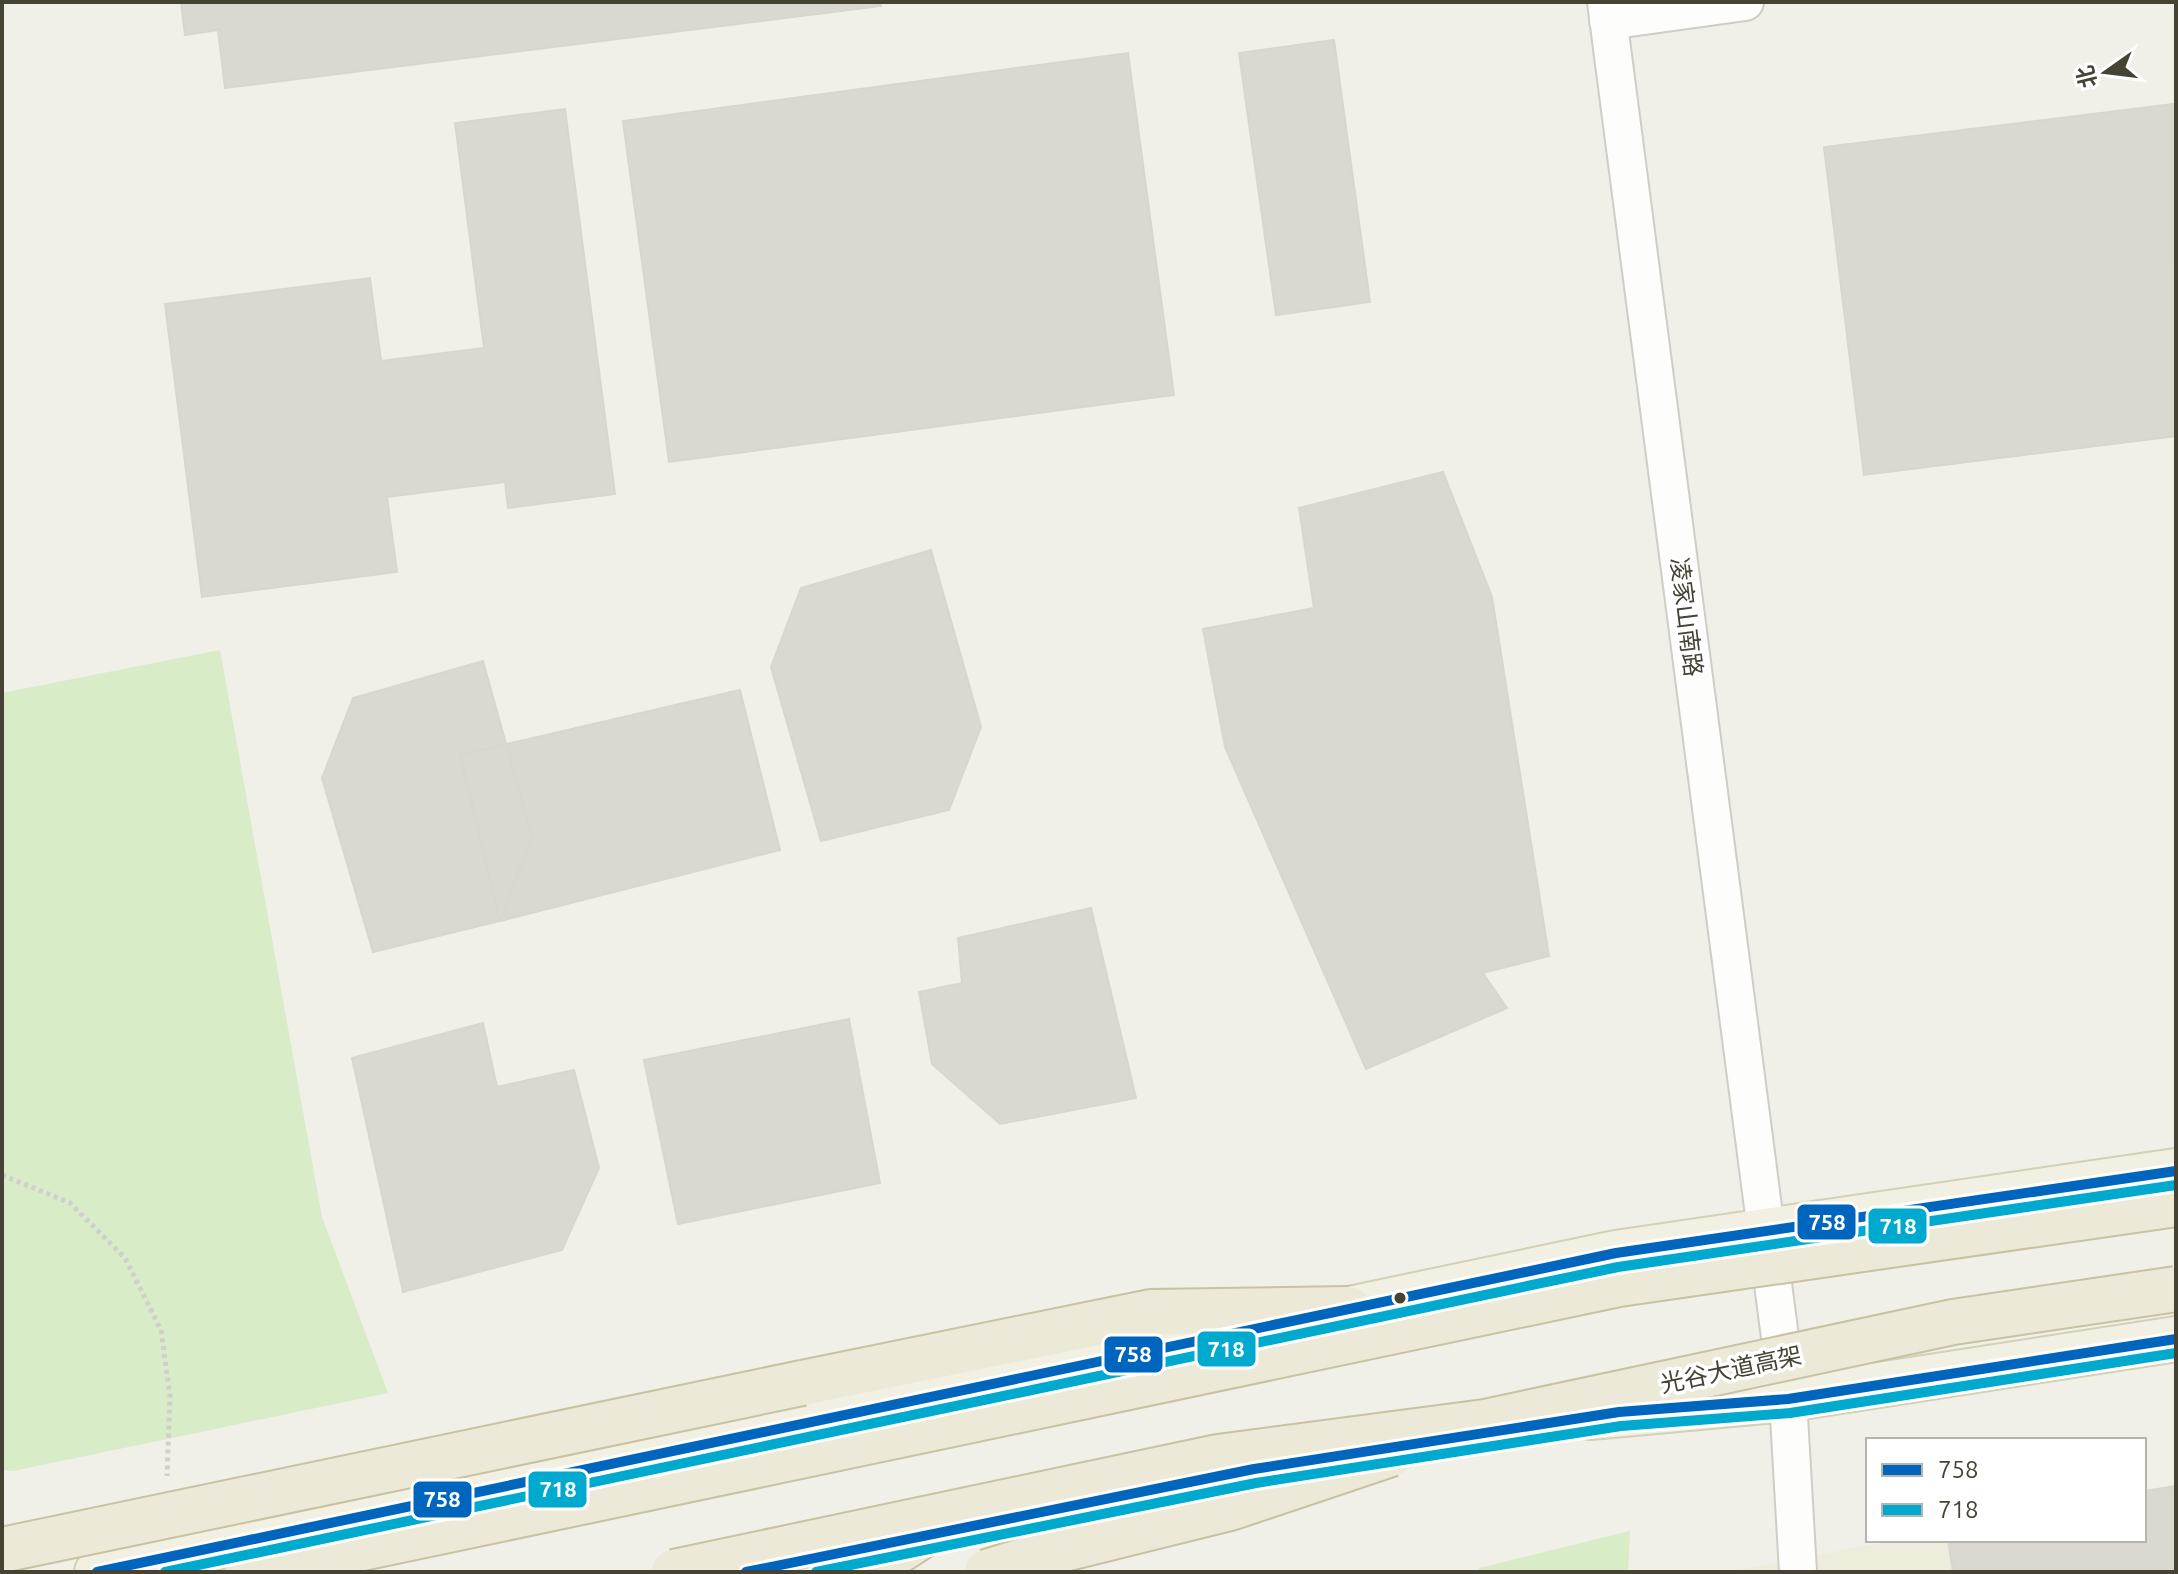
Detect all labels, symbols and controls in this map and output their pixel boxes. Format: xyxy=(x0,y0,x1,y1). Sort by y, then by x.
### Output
north arrow xyxy=(2066,32,2146,112)
text: 北 xyxy=(2071,63,2101,91)
street label: 凌家山南路 xyxy=(1666,556,1707,678)
line badge: 758 xyxy=(1796,1203,1857,1241)
line badge: 718 xyxy=(1867,1207,1928,1245)
text: 758 xyxy=(1808,1209,1846,1234)
text: 718 xyxy=(1879,1213,1917,1238)
unlabelled marker xyxy=(1392,1290,1408,1306)
line badge: 718 xyxy=(1196,1330,1257,1368)
line badge: 758 xyxy=(1103,1335,1164,1374)
text: 718 xyxy=(1207,1336,1245,1361)
text: 758 xyxy=(1114,1341,1152,1366)
street label: 光谷大道高架 xyxy=(1658,1341,1804,1398)
legend xyxy=(1866,1438,2146,1542)
text: 758 xyxy=(1938,1456,1979,1483)
line badge: 718 xyxy=(527,1470,588,1509)
text: 718 xyxy=(539,1476,577,1501)
line badge: 758 xyxy=(412,1480,473,1519)
text: 758 xyxy=(423,1486,461,1511)
text: 718 xyxy=(1938,1496,1979,1523)

